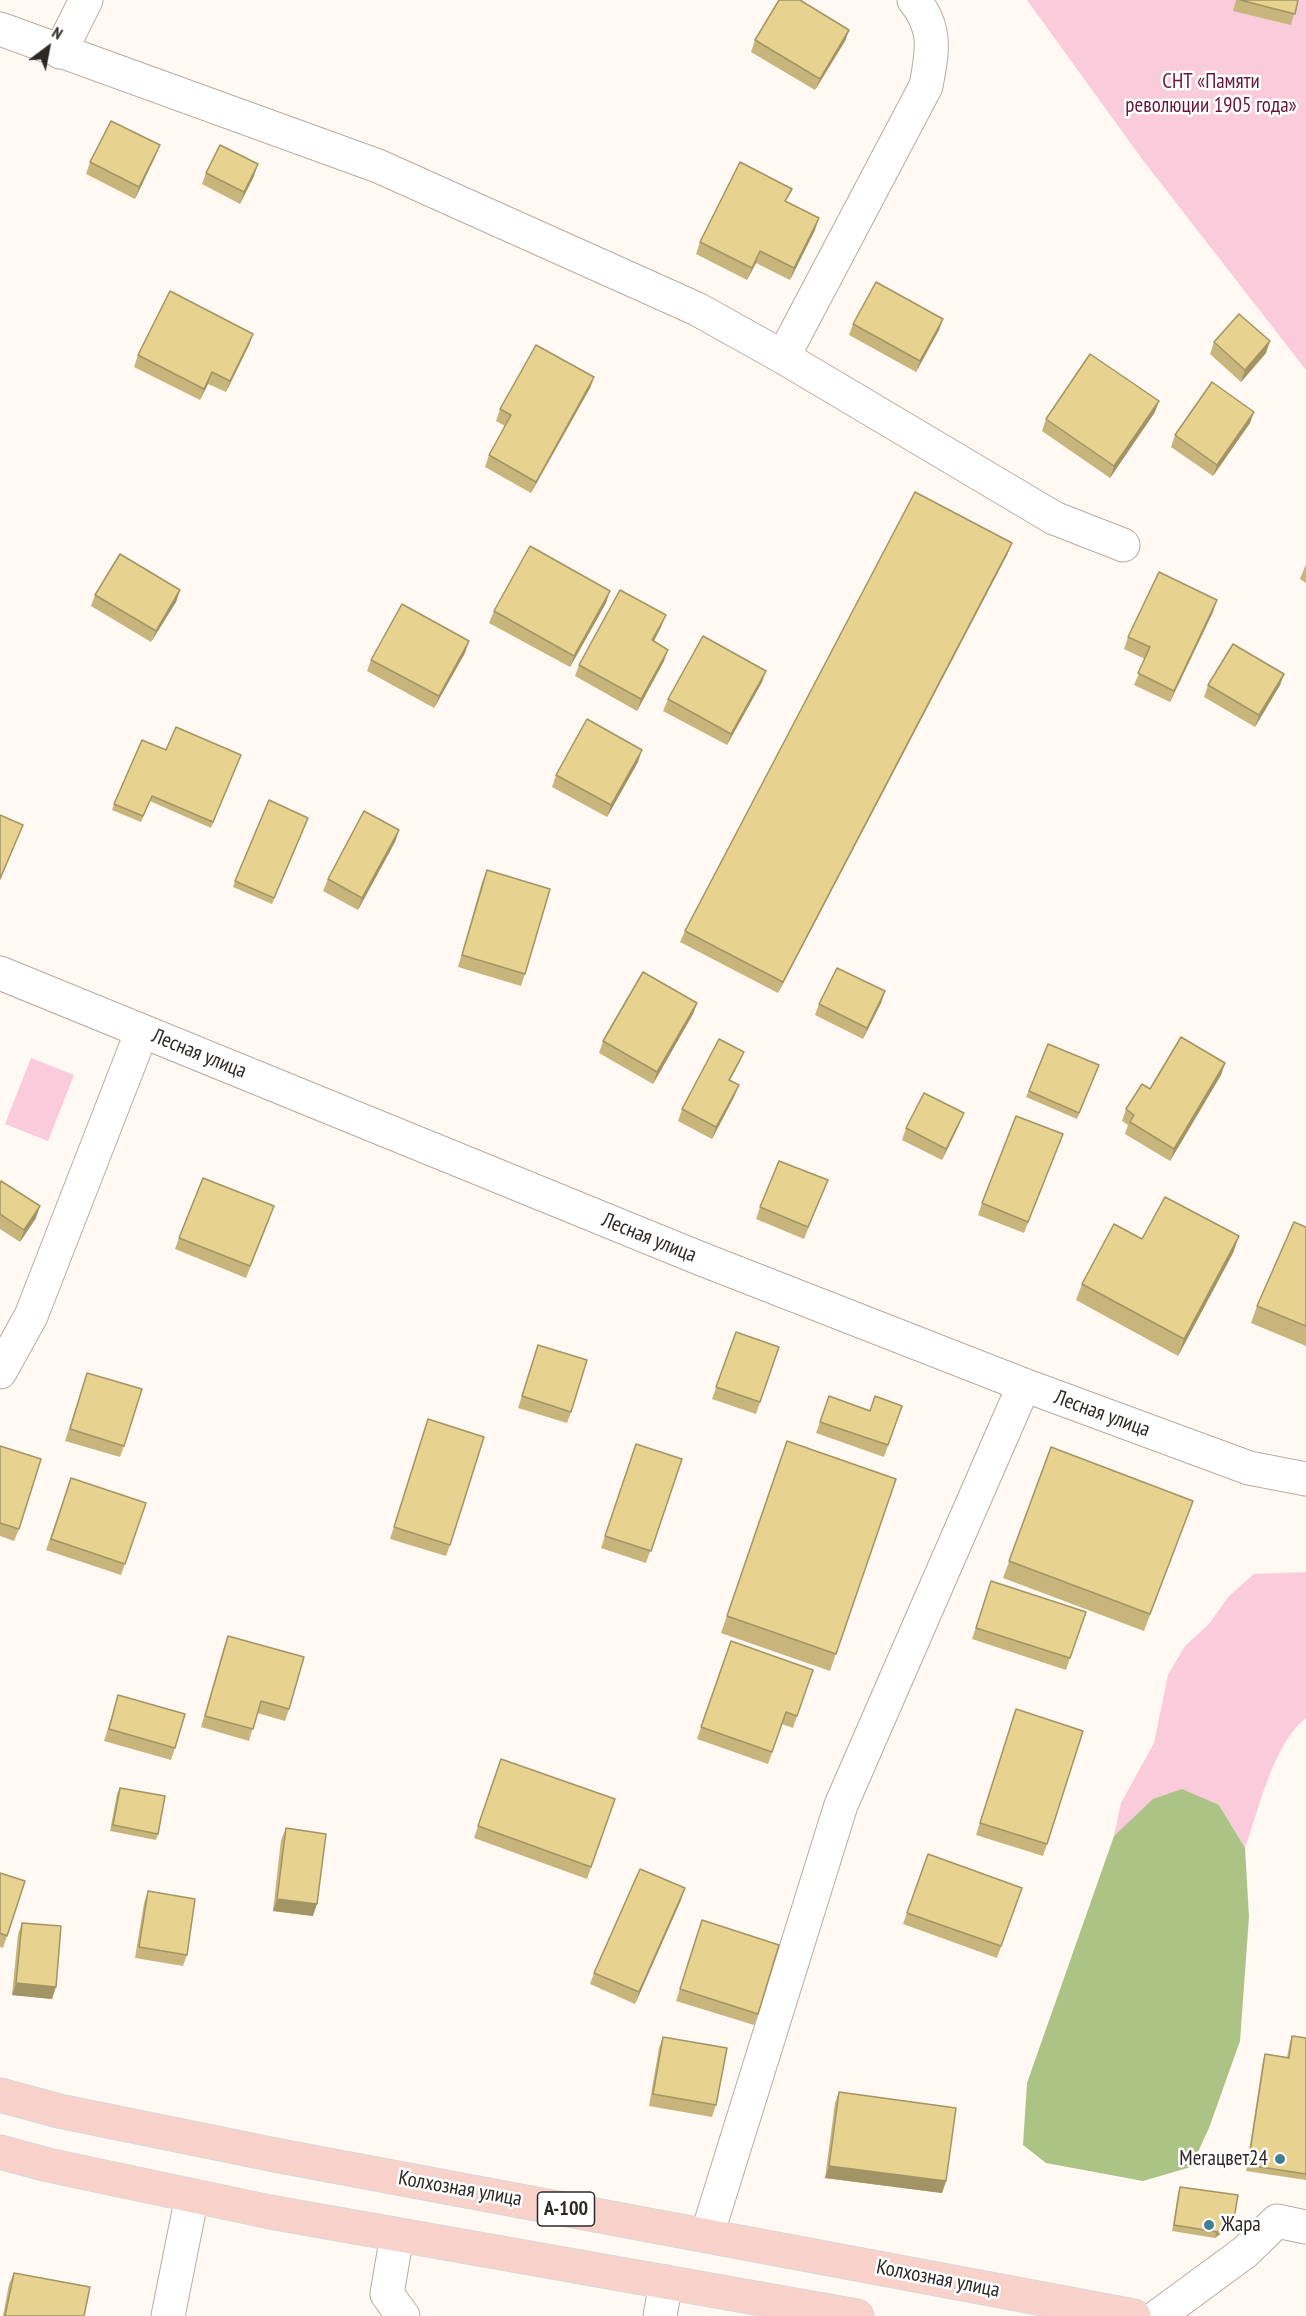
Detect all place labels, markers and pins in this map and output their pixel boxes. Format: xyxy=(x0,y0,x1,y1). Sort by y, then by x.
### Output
place label: Мегацвет24 xyxy=(1179,2146,1268,2172)
marker: Мегацвет24 xyxy=(1273,2152,1287,2166)
place label: Жара xyxy=(1221,2212,1261,2238)
marker: Жара xyxy=(1202,2218,1216,2232)

